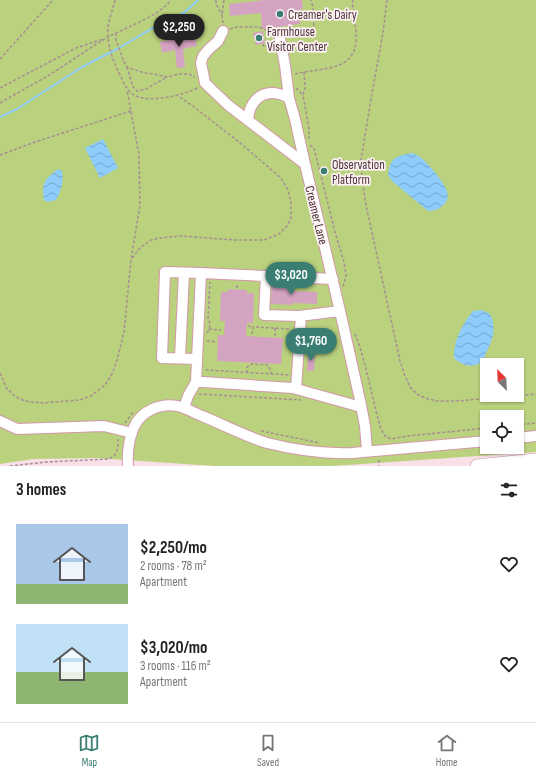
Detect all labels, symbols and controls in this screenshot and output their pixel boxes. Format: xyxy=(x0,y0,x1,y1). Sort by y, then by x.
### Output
place label: Creamer's Dairy xyxy=(288,7,357,23)
marker: Creamer's Dairy xyxy=(275,9,285,19)
pin: $2,250 xyxy=(146,14,212,48)
text: $2,250 xyxy=(163,19,195,35)
place label: Farmhouse Visitor Center xyxy=(267,24,328,55)
marker: Farmhouse Visitor Center xyxy=(254,33,264,43)
place label: Observation Platform xyxy=(332,157,385,188)
marker: Observation Platform xyxy=(319,166,329,176)
street label: Creamer Lane xyxy=(301,184,331,246)
pin: $3,020 xyxy=(258,262,324,296)
text: $3,020 xyxy=(274,267,308,283)
pin: $1,760 xyxy=(278,328,344,362)
text: $1,760 xyxy=(295,333,327,349)
north arrow xyxy=(480,358,524,402)
map controls xyxy=(480,358,524,454)
button: locate xyxy=(480,410,524,454)
icon: filters xyxy=(498,479,520,501)
text: 3 homes xyxy=(16,480,66,500)
text: $2,250/mo xyxy=(140,538,207,558)
icon: home xyxy=(48,540,96,588)
icon: heart xyxy=(498,553,520,575)
text: 2 rooms · 78 m² xyxy=(140,558,207,574)
text: Apartment xyxy=(140,574,187,590)
text: $3,020/mo xyxy=(140,638,207,658)
icon: home xyxy=(48,640,96,688)
icon: heart xyxy=(498,653,520,675)
text: 3 rooms · 116 m² xyxy=(140,658,211,674)
text: Apartment xyxy=(140,674,187,690)
tab: Map xyxy=(78,732,100,769)
tab: Saved xyxy=(257,732,279,769)
tab: Home xyxy=(436,732,458,769)

